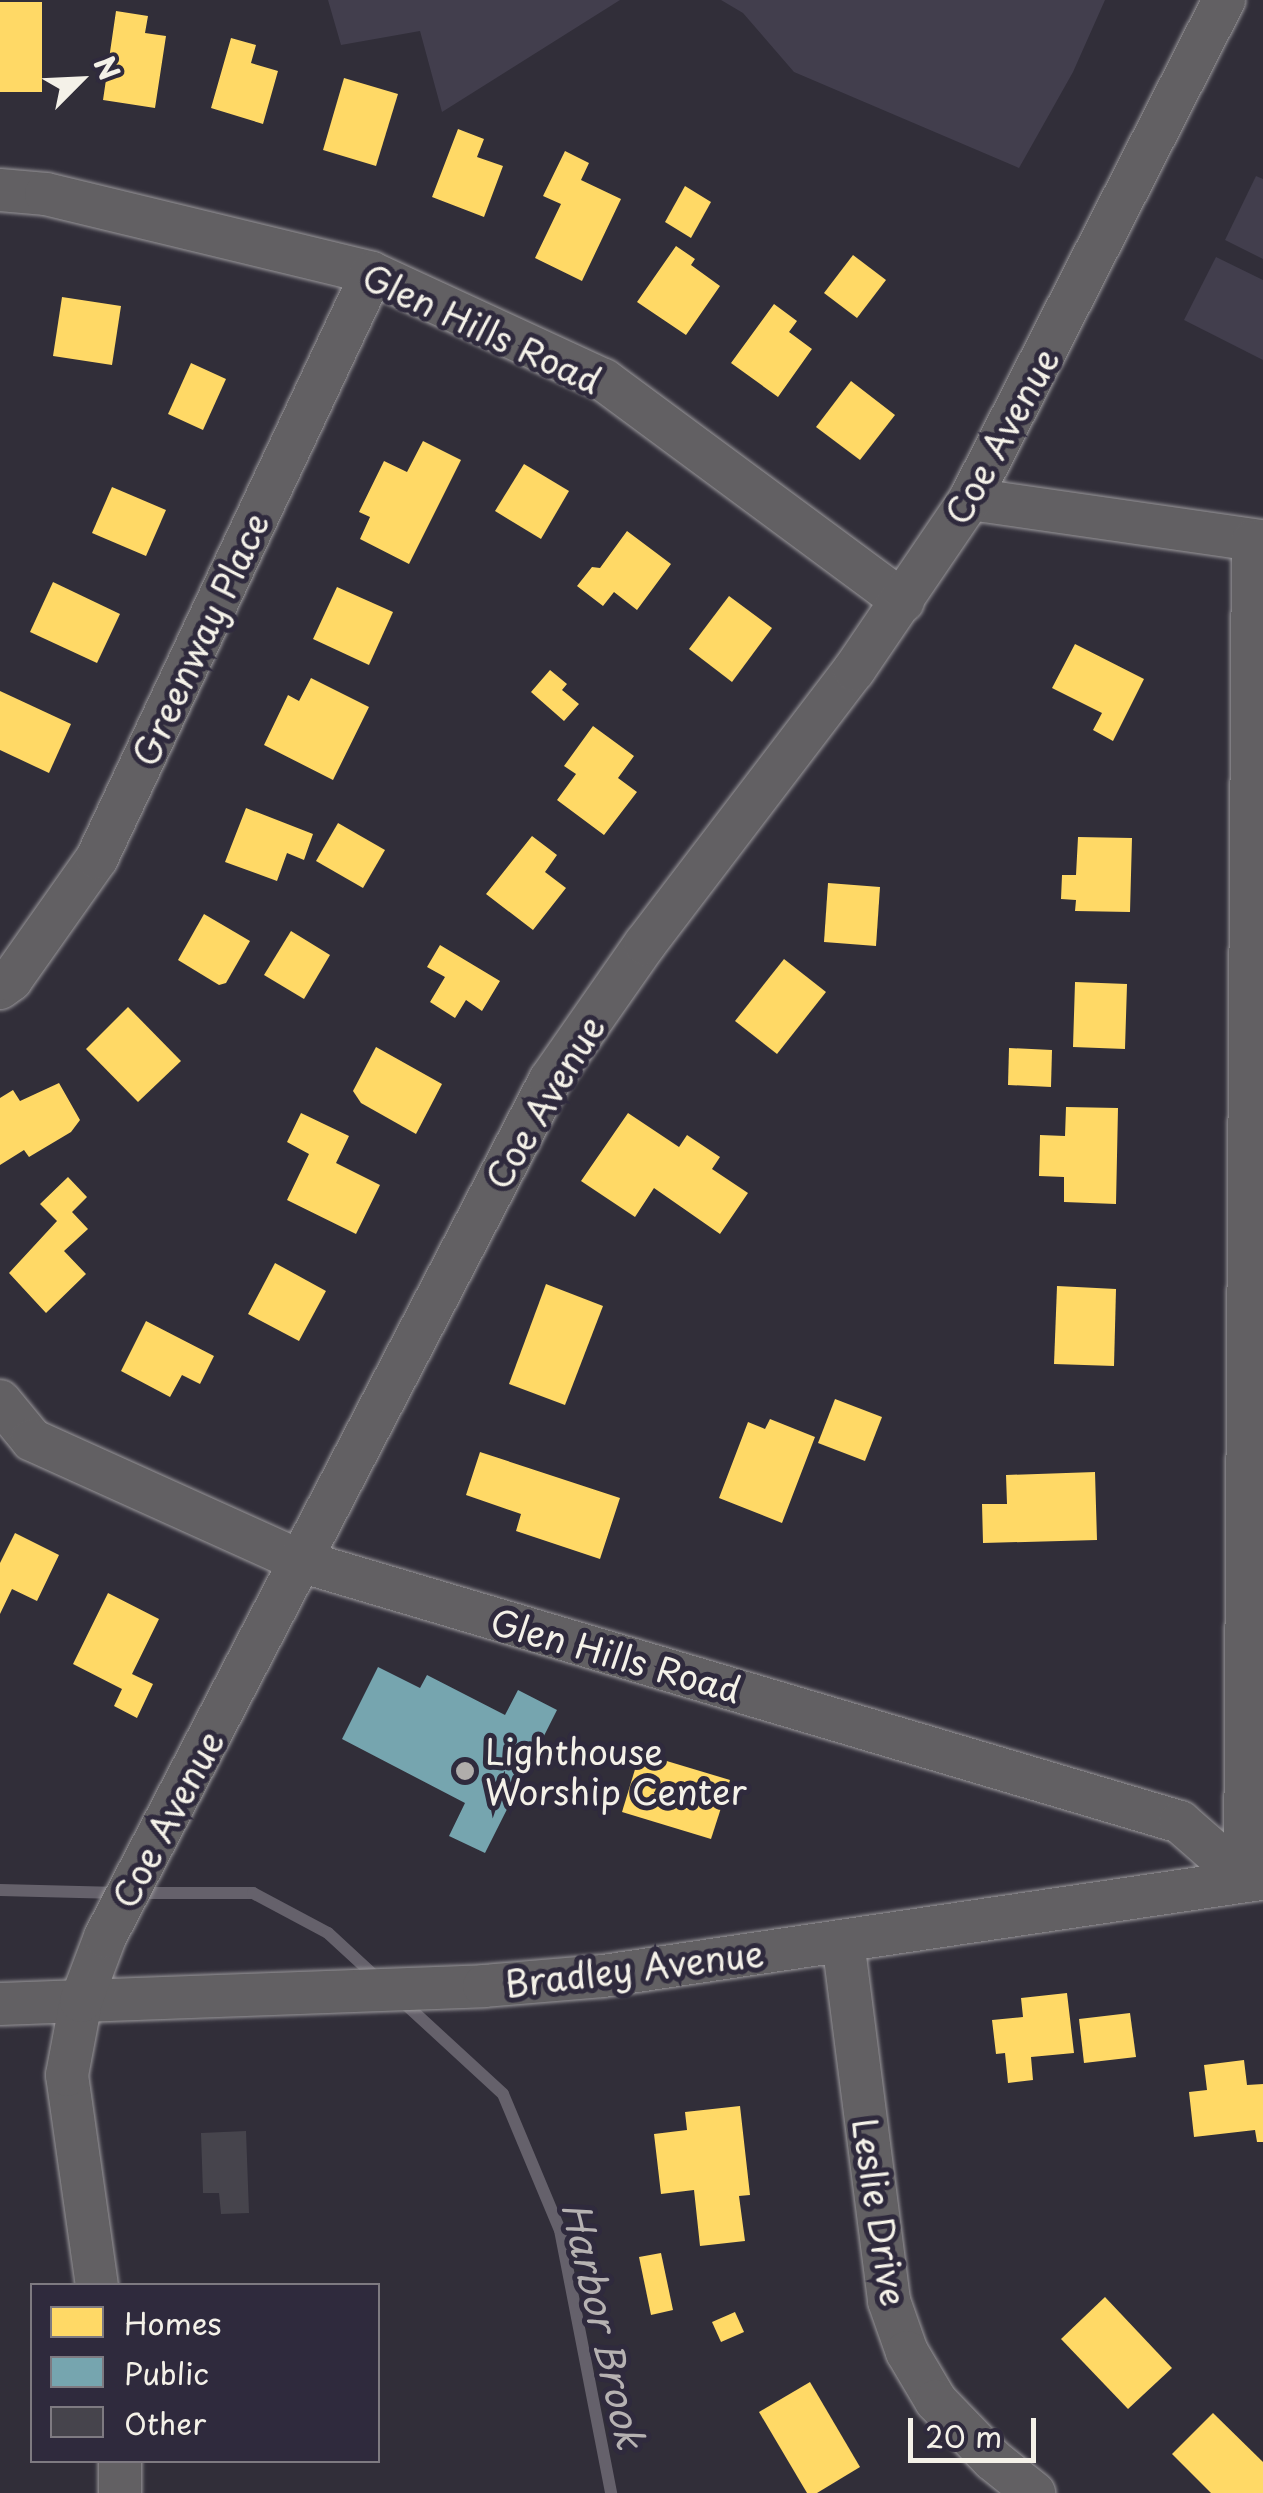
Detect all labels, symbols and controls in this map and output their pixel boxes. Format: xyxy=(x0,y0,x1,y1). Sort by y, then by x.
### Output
north arrow xyxy=(30,30,130,130)
text: N xyxy=(84,49,132,86)
street label: Glen Hills Road xyxy=(356,254,608,402)
street label: Coe Avenue xyxy=(935,340,1067,532)
street label: Greenway Place xyxy=(123,505,277,773)
street label: Coe Avenue xyxy=(476,1007,612,1197)
street label: Glen Hills Road xyxy=(486,1599,746,1711)
street label: Coe Avenue xyxy=(103,1723,231,1915)
place label: Lighthouse Worship Center xyxy=(485,1730,747,1812)
marker: Lighthouse Worship Center xyxy=(454,1760,476,1782)
street label: Bradley Avenue xyxy=(502,1931,766,2005)
street label: Leslie Drive xyxy=(844,2114,916,2310)
water label: Harbor Brook xyxy=(553,2197,655,2453)
legend xyxy=(30,2283,380,2463)
text: Homes xyxy=(124,2300,221,2345)
text: Public xyxy=(124,2350,209,2395)
scale bar xyxy=(913,2398,1040,2460)
text: Other xyxy=(124,2400,206,2445)
text: 20 m xyxy=(925,2413,1002,2458)

